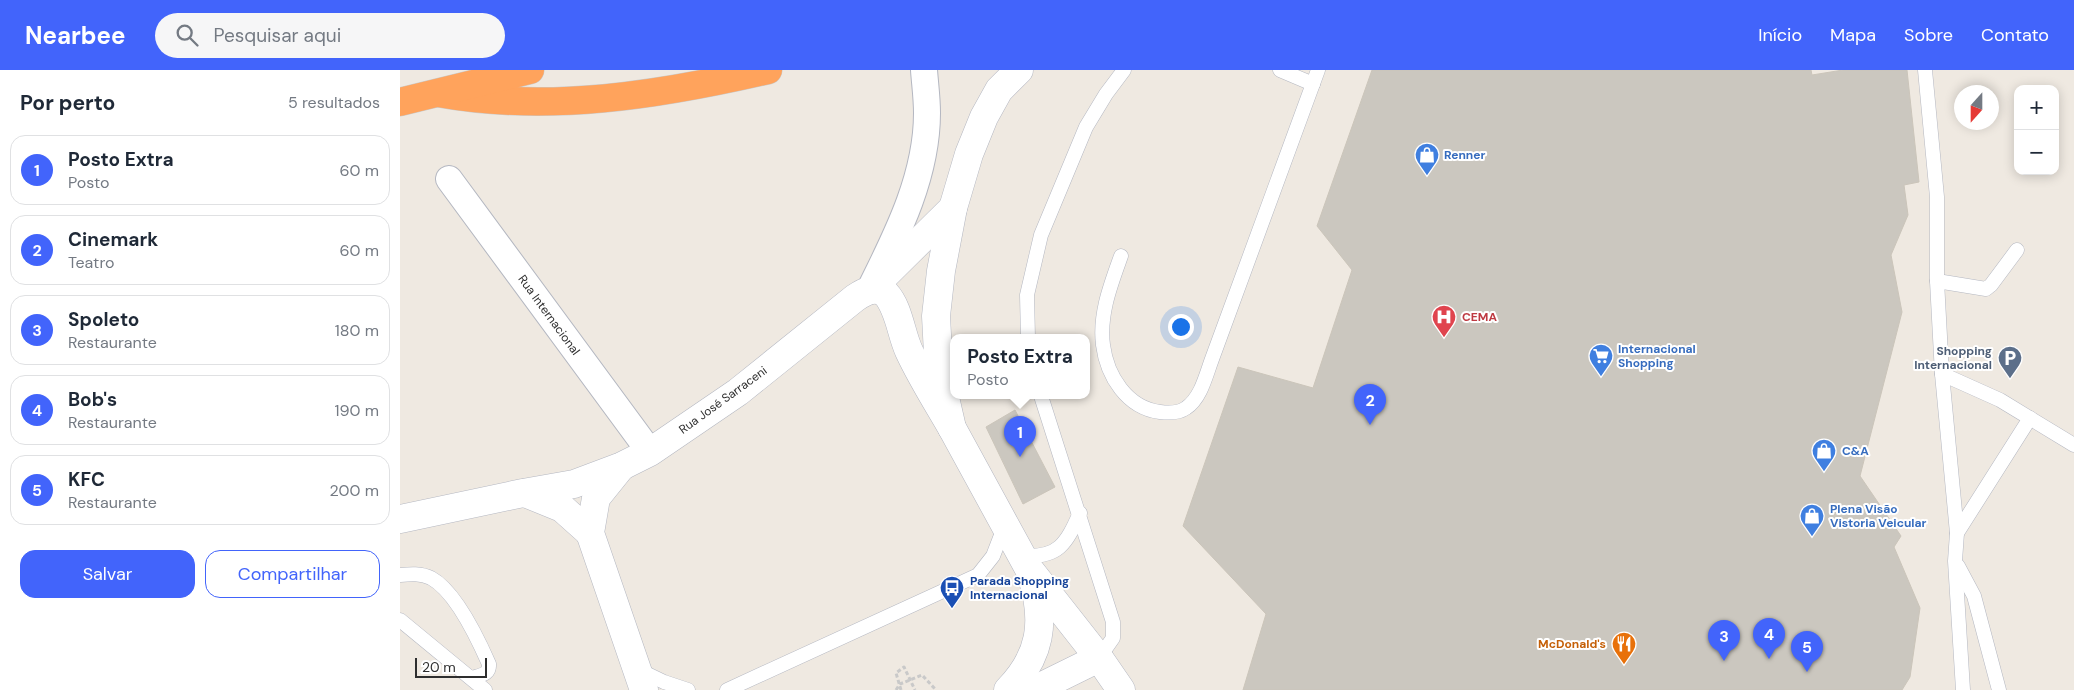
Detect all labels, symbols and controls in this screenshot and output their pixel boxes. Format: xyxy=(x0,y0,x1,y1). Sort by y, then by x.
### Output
search box xyxy=(155,13,505,58)
text: Nearbee xyxy=(25,20,125,51)
icon: search xyxy=(173,21,201,49)
text: Pesquisar aqui xyxy=(213,23,341,48)
text: Início xyxy=(1758,23,1802,47)
text: Mapa xyxy=(1830,23,1876,47)
text: Sobre xyxy=(1904,23,1953,47)
text: Contato xyxy=(1981,23,2049,47)
north arrow xyxy=(1954,85,1999,130)
map controls xyxy=(2014,85,2059,175)
button: + xyxy=(2014,85,2059,130)
text: Por perto xyxy=(20,89,115,117)
text: 5 resultados xyxy=(288,92,380,113)
button: − xyxy=(2014,130,2059,175)
shop icon: Renner xyxy=(1414,142,1440,176)
text: Posto Extra xyxy=(68,147,174,172)
place label: Renner xyxy=(1444,147,1485,163)
text: 1 xyxy=(34,160,40,181)
text: 60 m xyxy=(339,160,379,181)
text: Posto xyxy=(68,172,110,193)
text: Cinemark xyxy=(68,227,158,252)
text: 2 xyxy=(32,240,42,261)
text: 60 m xyxy=(339,240,379,261)
text: Teatro xyxy=(68,252,114,273)
street label: Rua Internacional xyxy=(514,272,584,358)
hospital icon: CEMA xyxy=(1431,304,1457,338)
text: Spoleto xyxy=(68,307,139,332)
place label: CEMA xyxy=(1462,309,1497,325)
your location xyxy=(1168,314,1194,340)
text: 3 xyxy=(32,320,42,341)
text: 180 m xyxy=(335,320,379,341)
text: Restaurante xyxy=(68,332,157,353)
popup xyxy=(950,334,1090,399)
place label: Internacional Shopping xyxy=(1618,341,1696,371)
supermarket icon: Internacional Shopping xyxy=(1588,343,1614,377)
place label: Shopping Internacional xyxy=(1914,343,1992,373)
text: Posto Extra xyxy=(967,344,1073,369)
parking icon: Shopping Internacional xyxy=(1997,345,2023,379)
street label: Rua José Sarraceni xyxy=(676,363,770,437)
text: Posto xyxy=(967,369,1009,390)
pin: 2 xyxy=(1354,384,1386,425)
text: Bob's xyxy=(68,387,117,412)
text: 4 xyxy=(32,400,42,421)
text: 190 m xyxy=(335,400,379,421)
text: Restaurante xyxy=(68,412,157,433)
pin: 1 xyxy=(1004,416,1036,457)
shop icon: C&A xyxy=(1811,438,1837,472)
place label: C&A xyxy=(1842,443,1869,459)
text: KFC xyxy=(68,467,105,492)
text: 5 xyxy=(32,480,42,501)
text: 200 m xyxy=(330,480,379,501)
text: Restaurante xyxy=(68,492,157,513)
place label: Plena Visão Vistoria Veicular xyxy=(1830,501,1927,531)
shop icon: Plena Visão Vistoria Veicular xyxy=(1799,503,1825,537)
button: Salvar xyxy=(20,550,195,598)
button: Compartilhar xyxy=(205,550,380,598)
place label: Parada Shopping Internacional xyxy=(970,573,1069,603)
bus stop icon: Parada Shopping Internacional xyxy=(939,575,965,609)
pin: 4 xyxy=(1753,618,1785,659)
pin: 3 xyxy=(1708,620,1740,661)
restaurant icon: McDonald's xyxy=(1611,631,1637,665)
pin: 5 xyxy=(1791,631,1823,672)
place label: McDonald's xyxy=(1538,636,1606,652)
scale bar xyxy=(415,655,488,678)
text: 20 m xyxy=(422,658,456,676)

